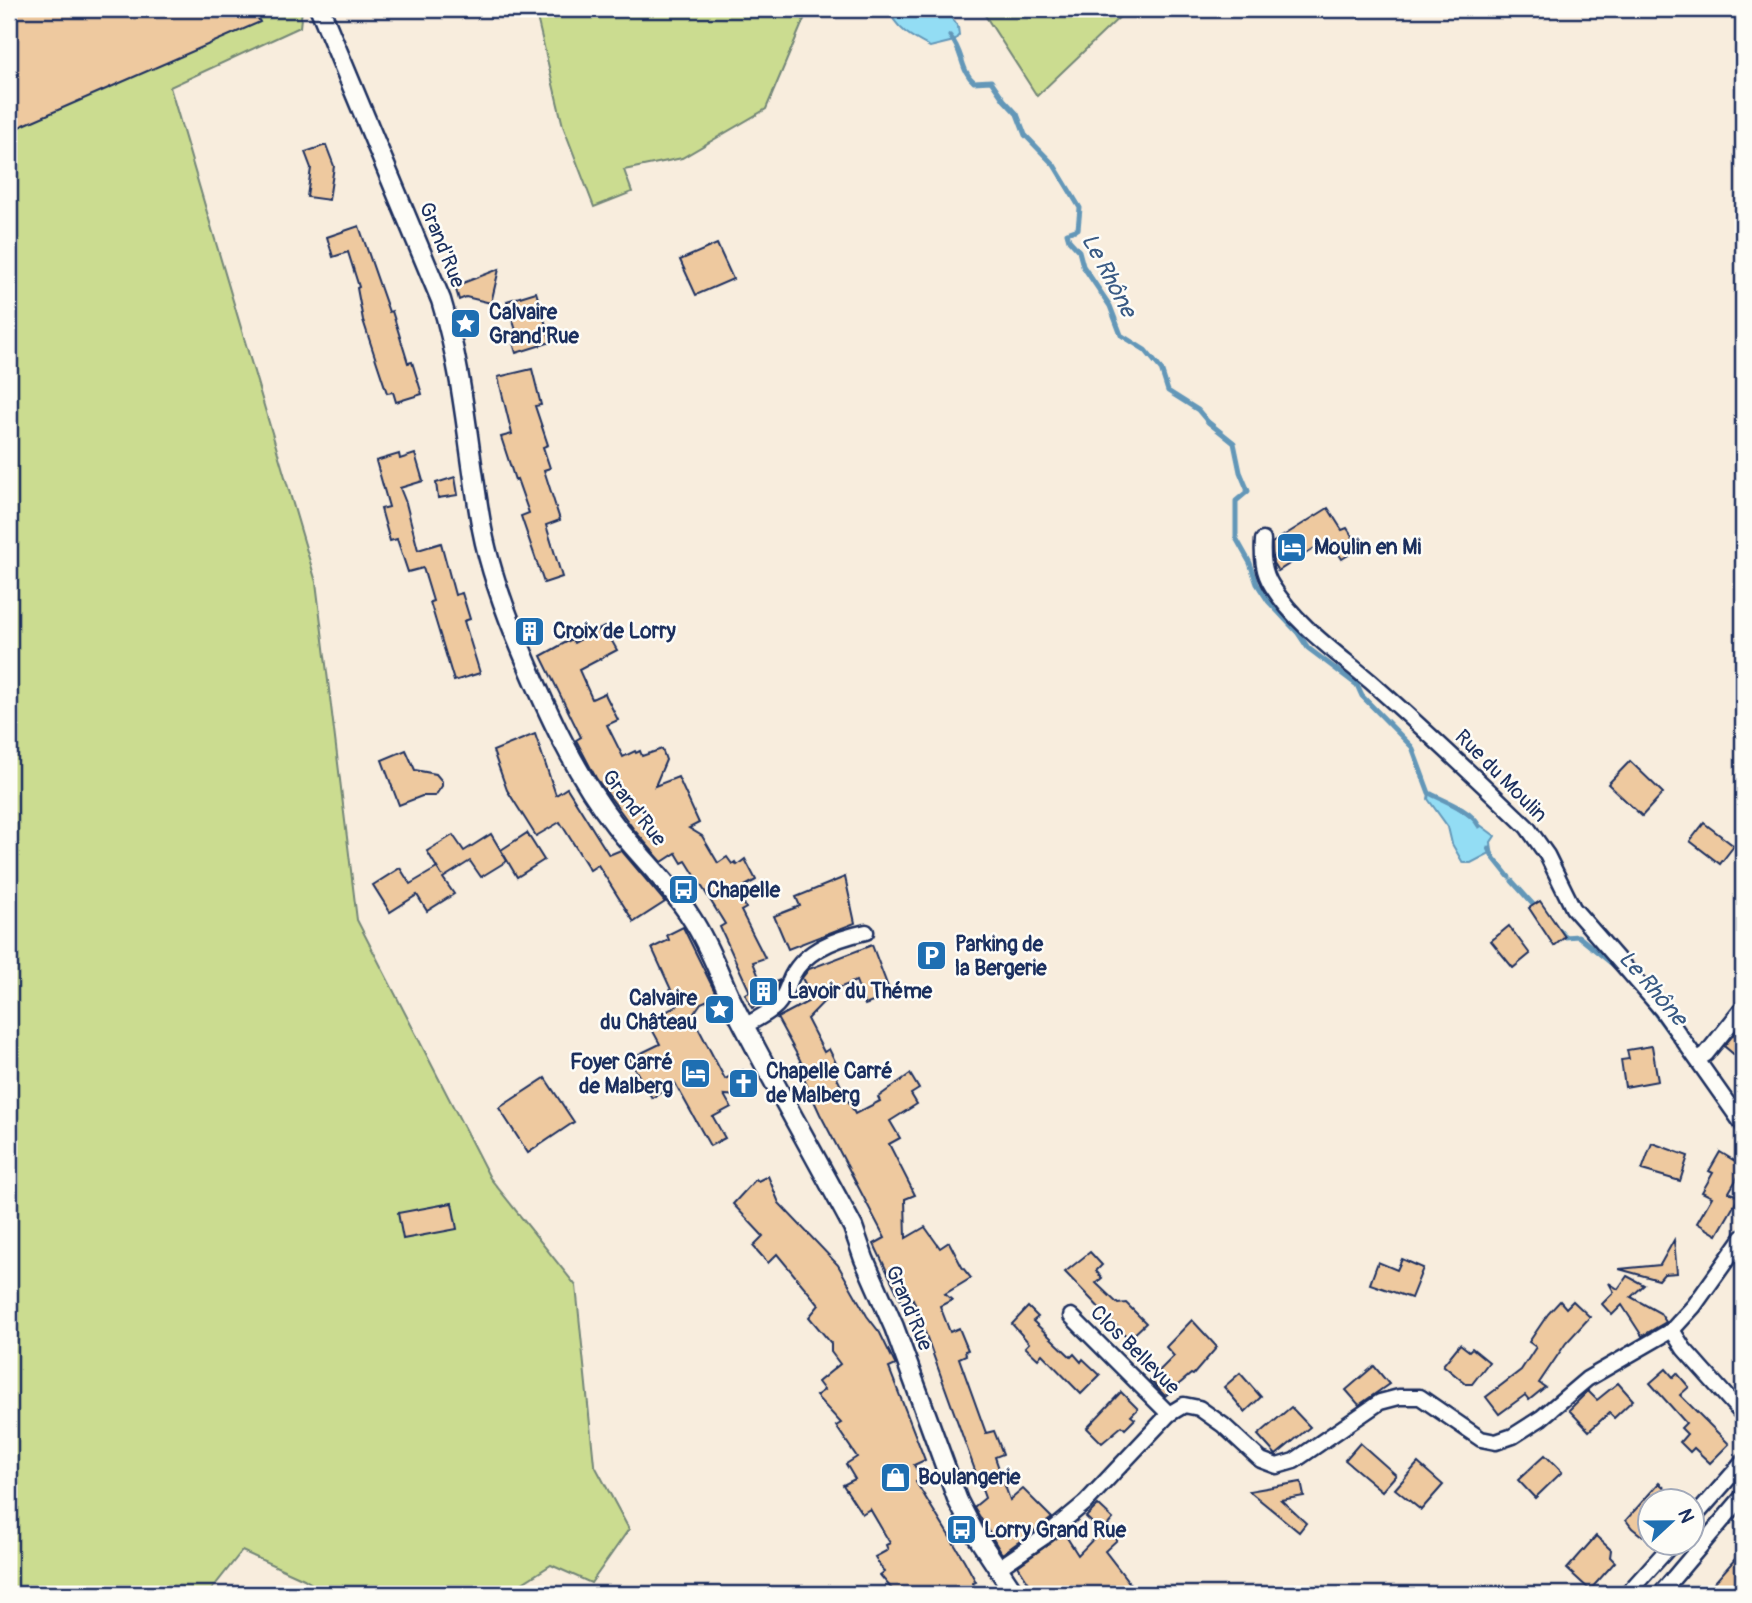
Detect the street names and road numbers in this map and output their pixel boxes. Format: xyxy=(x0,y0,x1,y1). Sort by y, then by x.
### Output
street label: Grand'Rue xyxy=(413,198,472,292)
street label: Rue du Moulin xyxy=(1449,724,1553,828)
street label: Grand'Rue xyxy=(596,764,673,852)
street label: Grand'Rue xyxy=(879,1261,939,1355)
street label: Clos Bellevue xyxy=(1084,1299,1186,1401)

